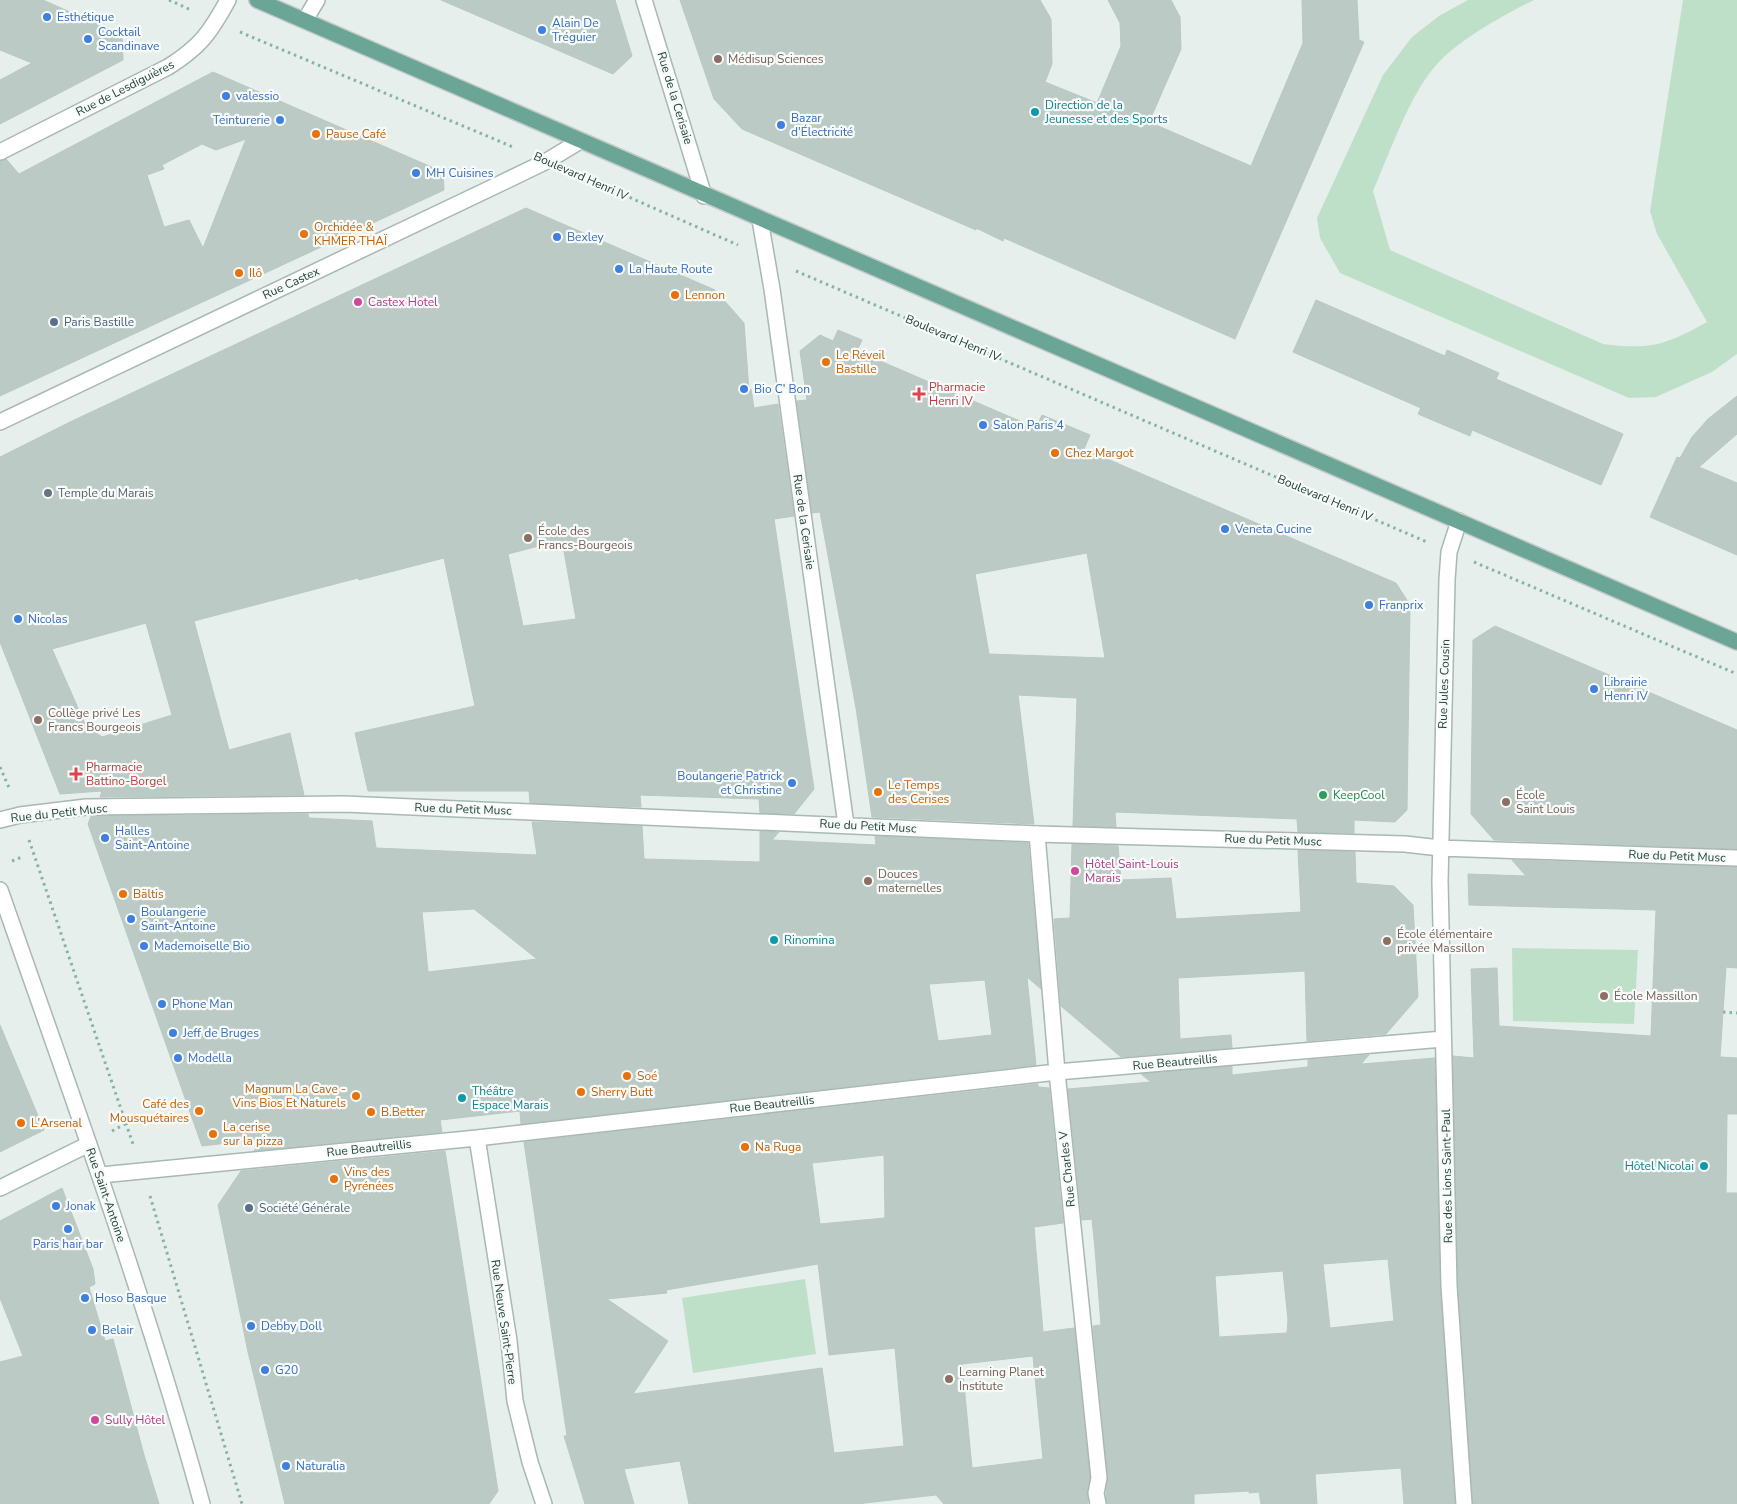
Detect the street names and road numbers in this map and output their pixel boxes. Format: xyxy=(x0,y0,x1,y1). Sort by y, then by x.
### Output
street label: Rue de la Cerisaie xyxy=(653,50,697,146)
street label: Rue de Lesdiguières xyxy=(73,56,177,120)
street label: Boulevard Henri IV xyxy=(531,148,631,204)
street label: Rue Castex xyxy=(260,263,323,303)
street label: Boulevard Henri IV xyxy=(903,311,1004,366)
street label: Boulevard Henri IV xyxy=(1275,471,1376,526)
street label: Rue de la Cerisaie xyxy=(789,473,819,571)
street label: Rue Jules Cousin xyxy=(1434,639,1454,729)
street label: Rue du Petit Musc xyxy=(414,799,512,819)
street label: Rue du Petit Musc xyxy=(10,800,109,826)
street label: Rue du Petit Musc xyxy=(819,815,917,837)
street label: Rue du Petit Musc xyxy=(1224,830,1322,850)
street label: Rue du Petit Musc xyxy=(1628,846,1726,866)
street label: Rue Beautreillis xyxy=(1132,1050,1218,1074)
street label: Rue Beautreillis xyxy=(729,1092,815,1116)
street label: Rue des Lions Saint-Paul xyxy=(1438,1108,1456,1243)
street label: Rue Charles V xyxy=(1055,1129,1079,1208)
street label: Rue Beautreillis xyxy=(326,1136,412,1160)
street label: Rue Saint-Antoine xyxy=(82,1146,130,1244)
street label: Rue Neuve Saint-Pierre xyxy=(487,1259,521,1385)

